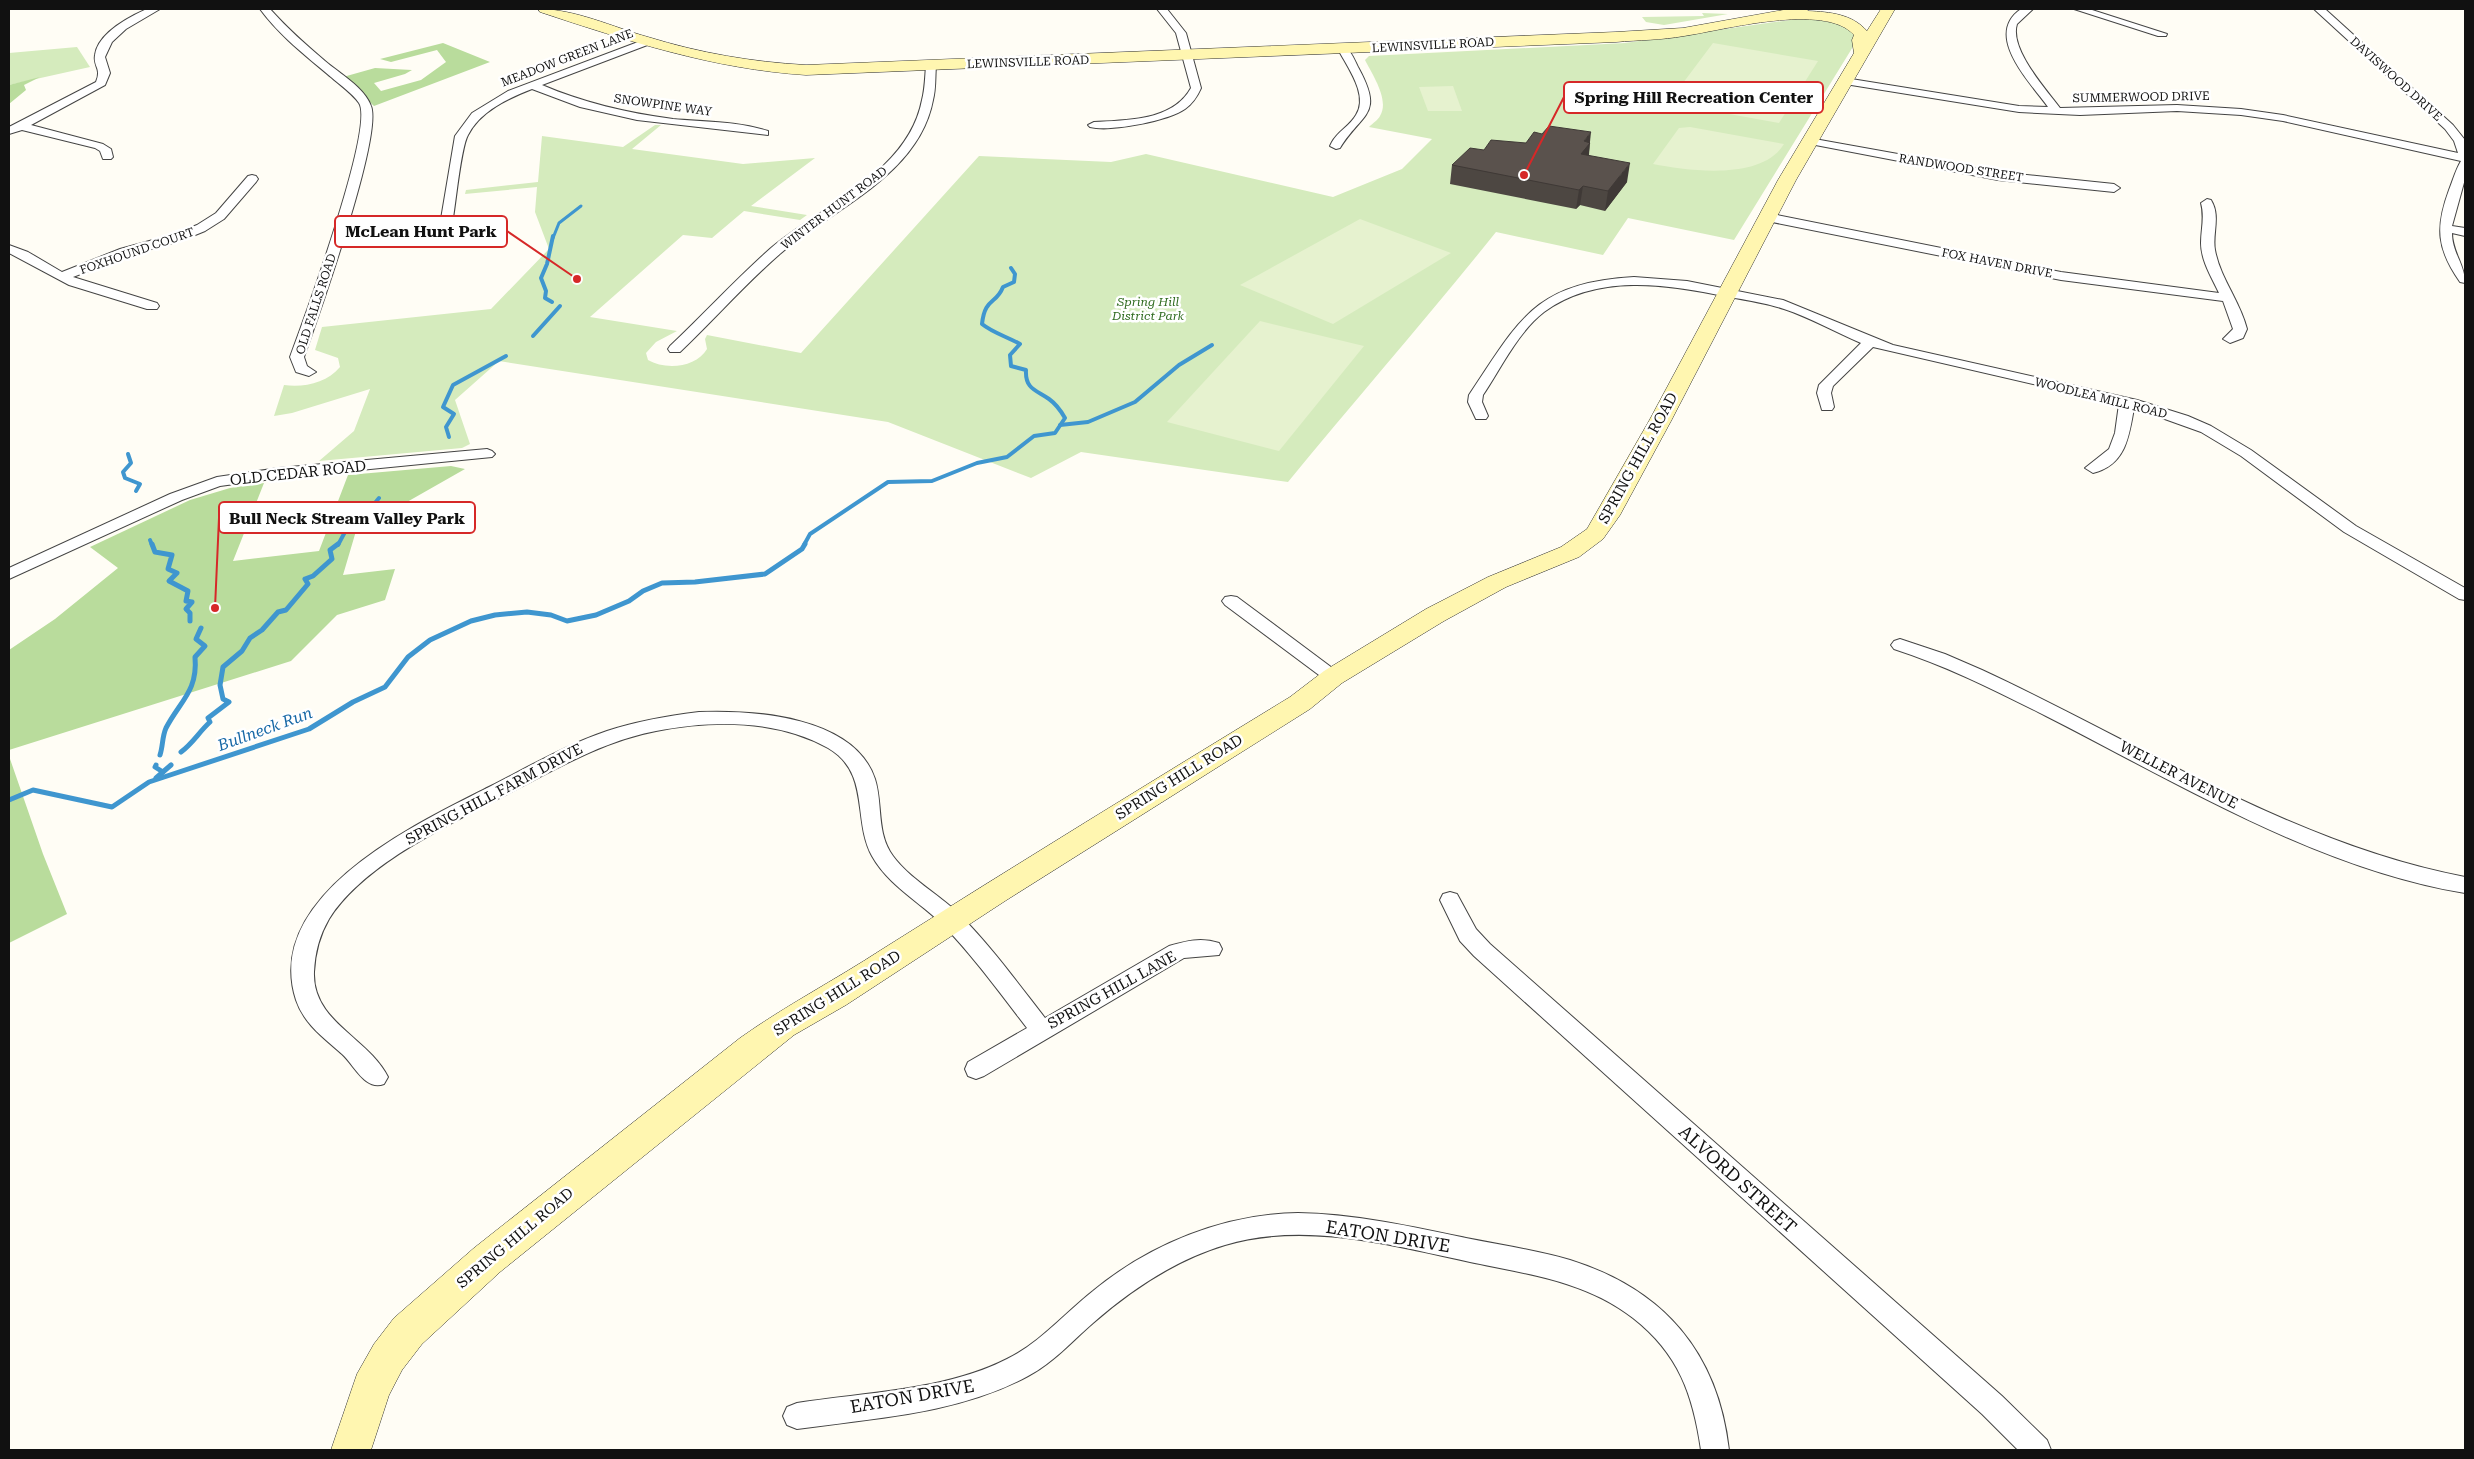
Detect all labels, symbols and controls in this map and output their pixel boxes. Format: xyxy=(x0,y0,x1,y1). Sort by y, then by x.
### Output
street label: MEADOW GREEN LANE xyxy=(499,26,635,90)
street label: DAVISWOOD DRIVE xyxy=(2347,34,2445,124)
street label: LEWINSVILLE ROAD xyxy=(1372,35,1494,55)
street label: LEWINSVILLE ROAD xyxy=(967,53,1089,71)
callout: Spring Hill Recreation Center xyxy=(1564,82,1823,113)
text: Spring Hill Recreation Center xyxy=(1575,88,1813,107)
street label: SUMMERWOOD DRIVE xyxy=(2072,89,2210,105)
street label: SNOWPINE WAY xyxy=(613,91,714,119)
street label: RANDWOOD STREET xyxy=(1898,151,2024,185)
street label: WINTER HUNT ROAD xyxy=(778,164,890,252)
callout: McLean Hunt Park xyxy=(335,216,507,247)
text: McLean Hunt Park xyxy=(345,222,497,241)
street label: FOXHOUND COURT xyxy=(78,225,196,277)
street label: FOX HAVEN DRIVE xyxy=(1940,245,2054,281)
street label: OLD FALLS ROAD xyxy=(293,252,339,356)
park label: Spring Hill District Park xyxy=(1111,295,1184,323)
street label: WOODLEA MILL ROAD xyxy=(2033,375,2169,421)
street label: SPRING HILL ROAD xyxy=(1595,389,1681,527)
street label: OLD CEDAR ROAD xyxy=(229,457,367,489)
callout: Bull Neck Stream Valley Park xyxy=(219,502,475,533)
text: Bull Neck Stream Valley Park xyxy=(229,509,465,528)
water label: Bullneck Run xyxy=(214,703,315,755)
street label: SPRING HILL ROAD xyxy=(1112,730,1246,824)
street label: WELLER AVENUE xyxy=(2117,737,2241,813)
street label: SPRING HILL FARM DRIVE xyxy=(402,740,586,848)
street label: SPRING HILL ROAD xyxy=(770,946,904,1040)
street label: SPRING HILL LANE xyxy=(1045,947,1179,1033)
street label: ALVORD STREET xyxy=(1675,1121,1801,1237)
street label: SPRING HILL ROAD xyxy=(453,1184,577,1292)
street label: EATON DRIVE xyxy=(1324,1216,1452,1256)
street label: EATON DRIVE xyxy=(848,1375,976,1417)

